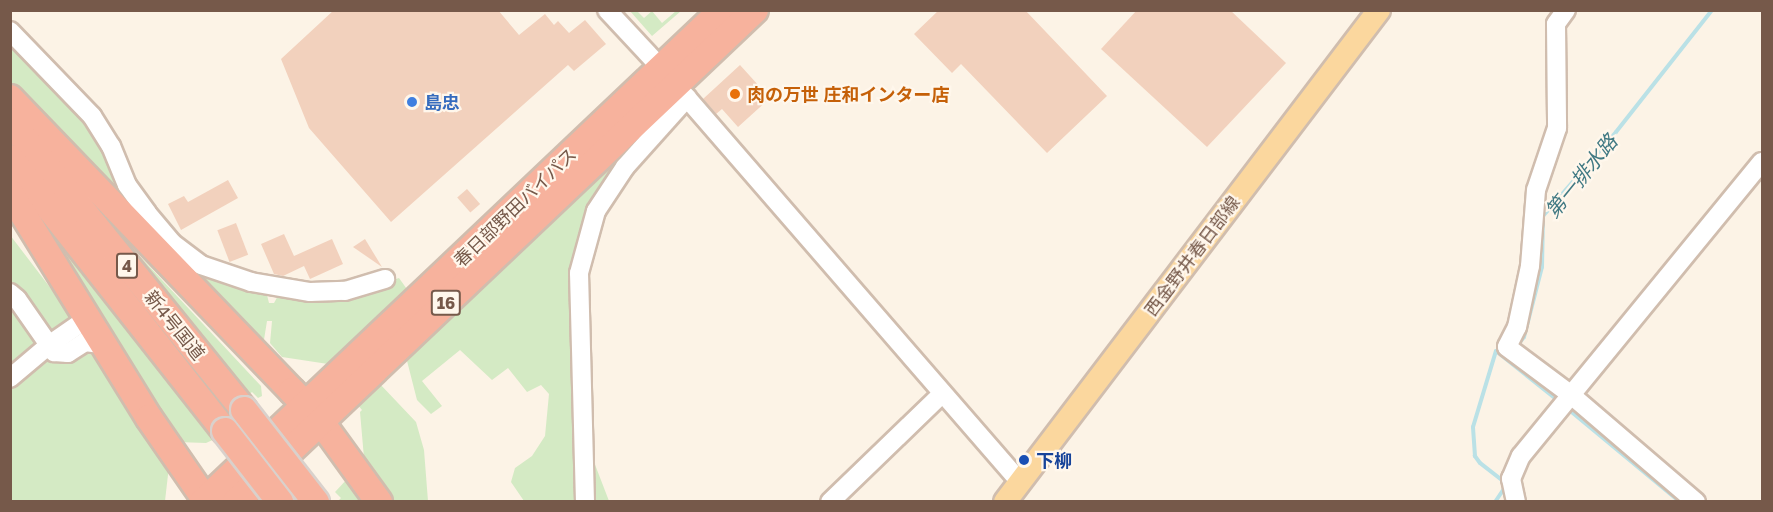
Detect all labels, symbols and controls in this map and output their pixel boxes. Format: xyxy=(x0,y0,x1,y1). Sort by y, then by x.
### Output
place label: 肉の万世 庄和インター店 xyxy=(747,83,949,105)
marker: 肉の万世 庄和インター店 xyxy=(728,87,742,101)
place label: 島忠 xyxy=(424,91,460,113)
marker: 島忠 xyxy=(405,95,419,109)
water label: 第一排水路 xyxy=(1540,130,1622,222)
street label: 春日部野田バイパス xyxy=(449,143,581,271)
street label: 西金野井春日部線 xyxy=(1140,192,1244,320)
road number: 4 xyxy=(115,253,139,279)
street label: 新4号国道 xyxy=(140,286,210,364)
road number: 16 xyxy=(430,290,462,316)
place label: 下柳 xyxy=(1036,449,1072,471)
marker: 下柳 xyxy=(1017,453,1031,467)

